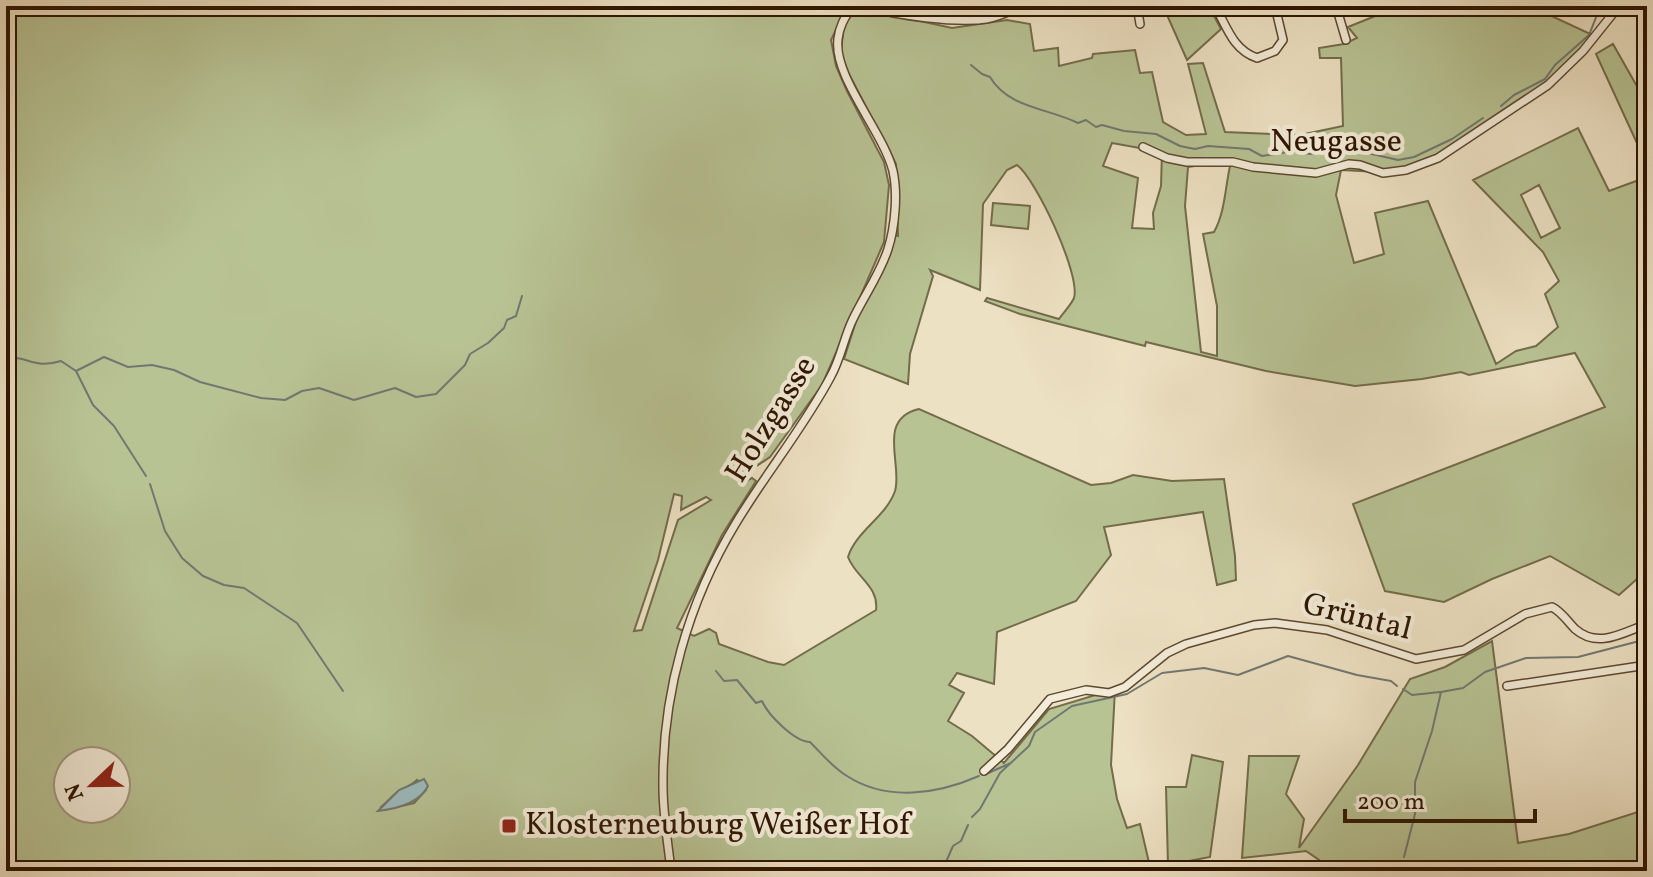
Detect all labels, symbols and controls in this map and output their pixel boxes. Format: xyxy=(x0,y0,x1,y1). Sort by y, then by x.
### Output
street label: Neugasse xyxy=(1270,121,1402,165)
street label: Holzgasse xyxy=(716,348,828,492)
street label: Grüntal xyxy=(1298,583,1416,653)
north arrow xyxy=(52,745,132,825)
scale bar xyxy=(1345,773,1535,823)
text: N xyxy=(58,778,93,805)
text: 200 m xyxy=(1357,786,1425,820)
place label: Klosterneuburg Weißer Hof xyxy=(525,804,913,848)
marker: Klosterneuburg Weißer Hof xyxy=(500,817,518,835)

